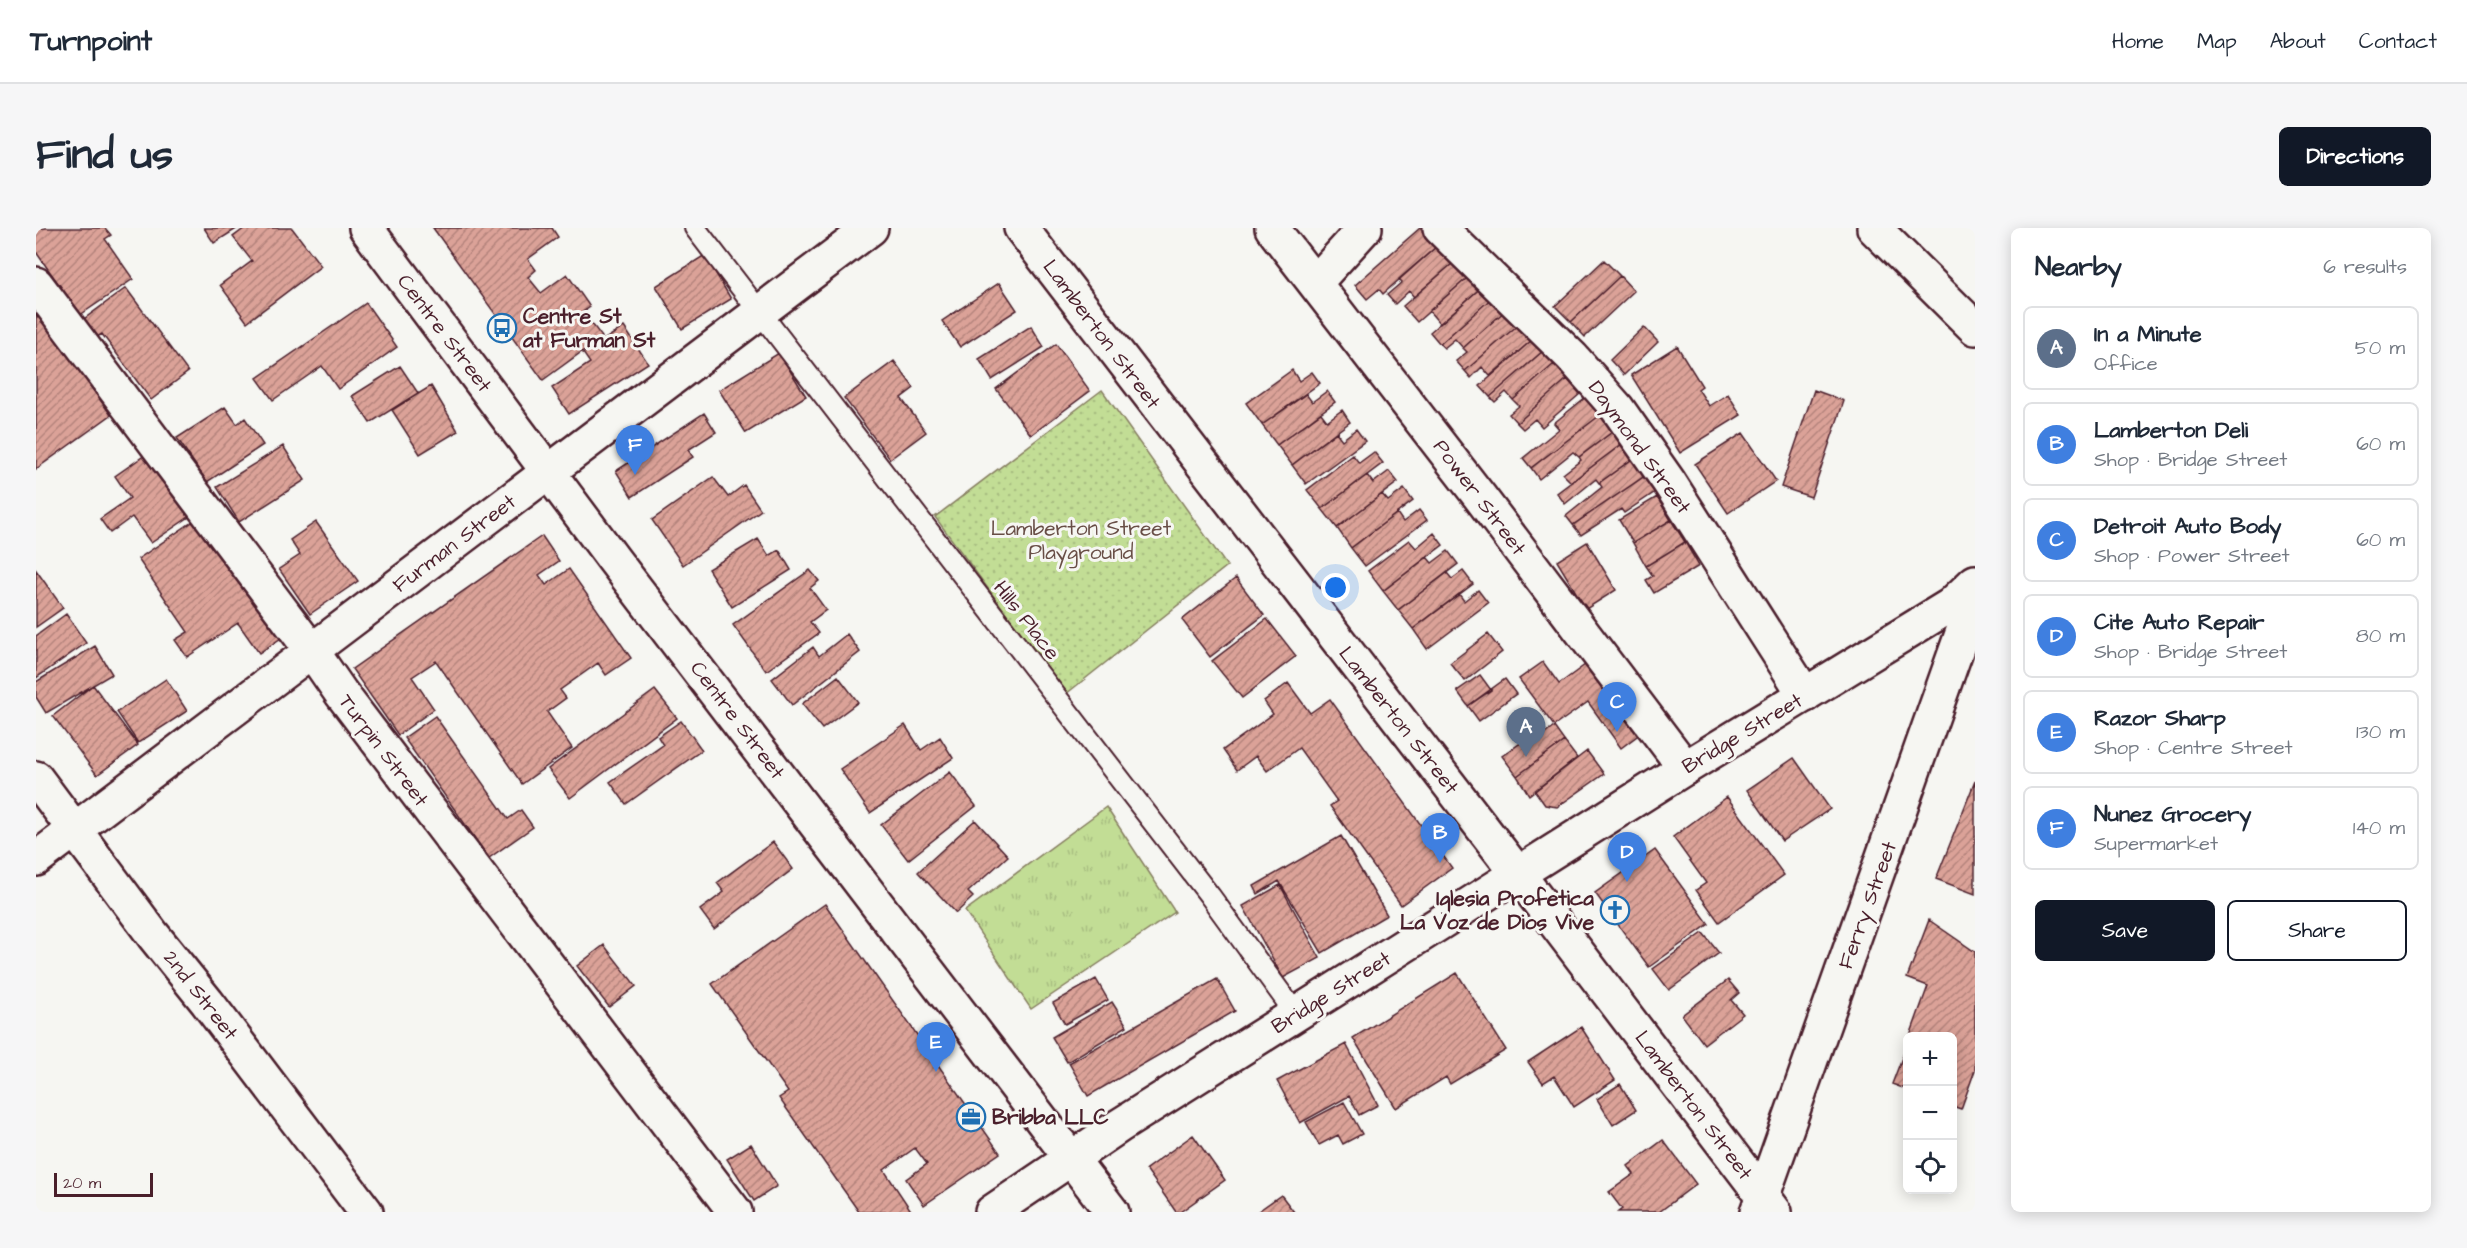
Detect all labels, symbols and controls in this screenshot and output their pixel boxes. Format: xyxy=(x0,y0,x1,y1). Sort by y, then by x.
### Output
text: Turnpoint xyxy=(30,22,152,61)
text: Home xyxy=(2112,27,2164,56)
text: Map xyxy=(2197,27,2237,56)
text: About xyxy=(2270,27,2326,56)
text: Contact xyxy=(2359,27,2437,56)
text: Find us xyxy=(36,127,173,185)
button: Directions xyxy=(2279,127,2431,186)
text: Nearby xyxy=(2035,249,2122,285)
text: 6 results xyxy=(2323,253,2407,281)
street label: Lamberton Street xyxy=(1036,254,1168,415)
street label: Centre Street xyxy=(390,268,499,399)
place label: Centre St at Furman St xyxy=(522,302,656,355)
bus stop icon: Centre St at Furman St xyxy=(486,312,518,344)
text: In a Minute xyxy=(2094,319,2202,350)
text: A xyxy=(2050,334,2063,362)
text: 50 m xyxy=(2355,334,2405,362)
text: Office xyxy=(2094,350,2158,378)
street label: Daymond Street xyxy=(1580,375,1698,521)
text: Lamberton Deli xyxy=(2094,415,2248,446)
pin: F xyxy=(616,426,654,475)
text: B xyxy=(2049,430,2064,458)
text: 60 m xyxy=(2356,430,2405,458)
street label: Power Street xyxy=(1426,433,1533,562)
text: Shop · Bridge Street xyxy=(2094,446,2287,474)
street label: Furman Street xyxy=(387,487,522,599)
text: Detroit Auto Body xyxy=(2094,511,2281,542)
park label: Lamberton Street Playground xyxy=(991,514,1172,569)
text: C xyxy=(2049,526,2064,554)
text: 60 m xyxy=(2356,526,2405,554)
text: Shop · Power Street xyxy=(2094,542,2290,570)
your location xyxy=(1321,573,1350,602)
street label: Hills Place xyxy=(986,575,1067,666)
text: Cite Auto Repair xyxy=(2094,607,2264,638)
text: D xyxy=(2050,622,2063,650)
text: 80 m xyxy=(2356,622,2405,650)
text: Shop · Bridge Street xyxy=(2094,638,2287,666)
street label: Lamberton Street xyxy=(1332,640,1466,801)
street label: Centre Street xyxy=(683,655,792,786)
pin: C xyxy=(1598,682,1636,732)
street label: Bridge Street xyxy=(1677,686,1809,783)
street label: Turpin Street xyxy=(331,688,436,813)
text: Razor Sharp xyxy=(2094,703,2226,734)
pin: A xyxy=(1506,708,1546,757)
text: E xyxy=(2051,718,2062,746)
text: 130 m xyxy=(2356,718,2405,746)
text: Shop · Centre Street xyxy=(2094,734,2293,762)
text: Nunez Grocery xyxy=(2094,799,2251,830)
pin: B xyxy=(1420,814,1460,863)
text: F xyxy=(2050,814,2063,842)
text: 140 m xyxy=(2353,814,2405,842)
text: Supermarket xyxy=(2094,830,2218,858)
pin: D xyxy=(1608,832,1646,882)
street label: Ferry Street xyxy=(1831,837,1906,974)
place label: Iglesia Profetica La Voz de Dios Vive xyxy=(1400,884,1595,937)
church icon: Iglesia Profetica La Voz de Dios Vive xyxy=(1599,894,1631,926)
button: Save xyxy=(2035,900,2215,961)
button: Share xyxy=(2227,900,2407,961)
street label: 2nd Street xyxy=(156,944,245,1047)
street label: Bridge Street xyxy=(1266,944,1398,1042)
pin: E xyxy=(916,1022,956,1072)
street label: Lamberton Street xyxy=(1628,1025,1760,1186)
map controls xyxy=(1903,1032,1957,1194)
button: + xyxy=(1903,1032,1957,1086)
button: − xyxy=(1903,1086,1957,1140)
office icon: Bribba LLC xyxy=(955,1101,987,1133)
place label: Bribba LLC xyxy=(992,1103,1108,1132)
button: locate xyxy=(1903,1140,1957,1194)
scale bar xyxy=(54,1170,153,1198)
text: 20 m xyxy=(63,1172,101,1194)

